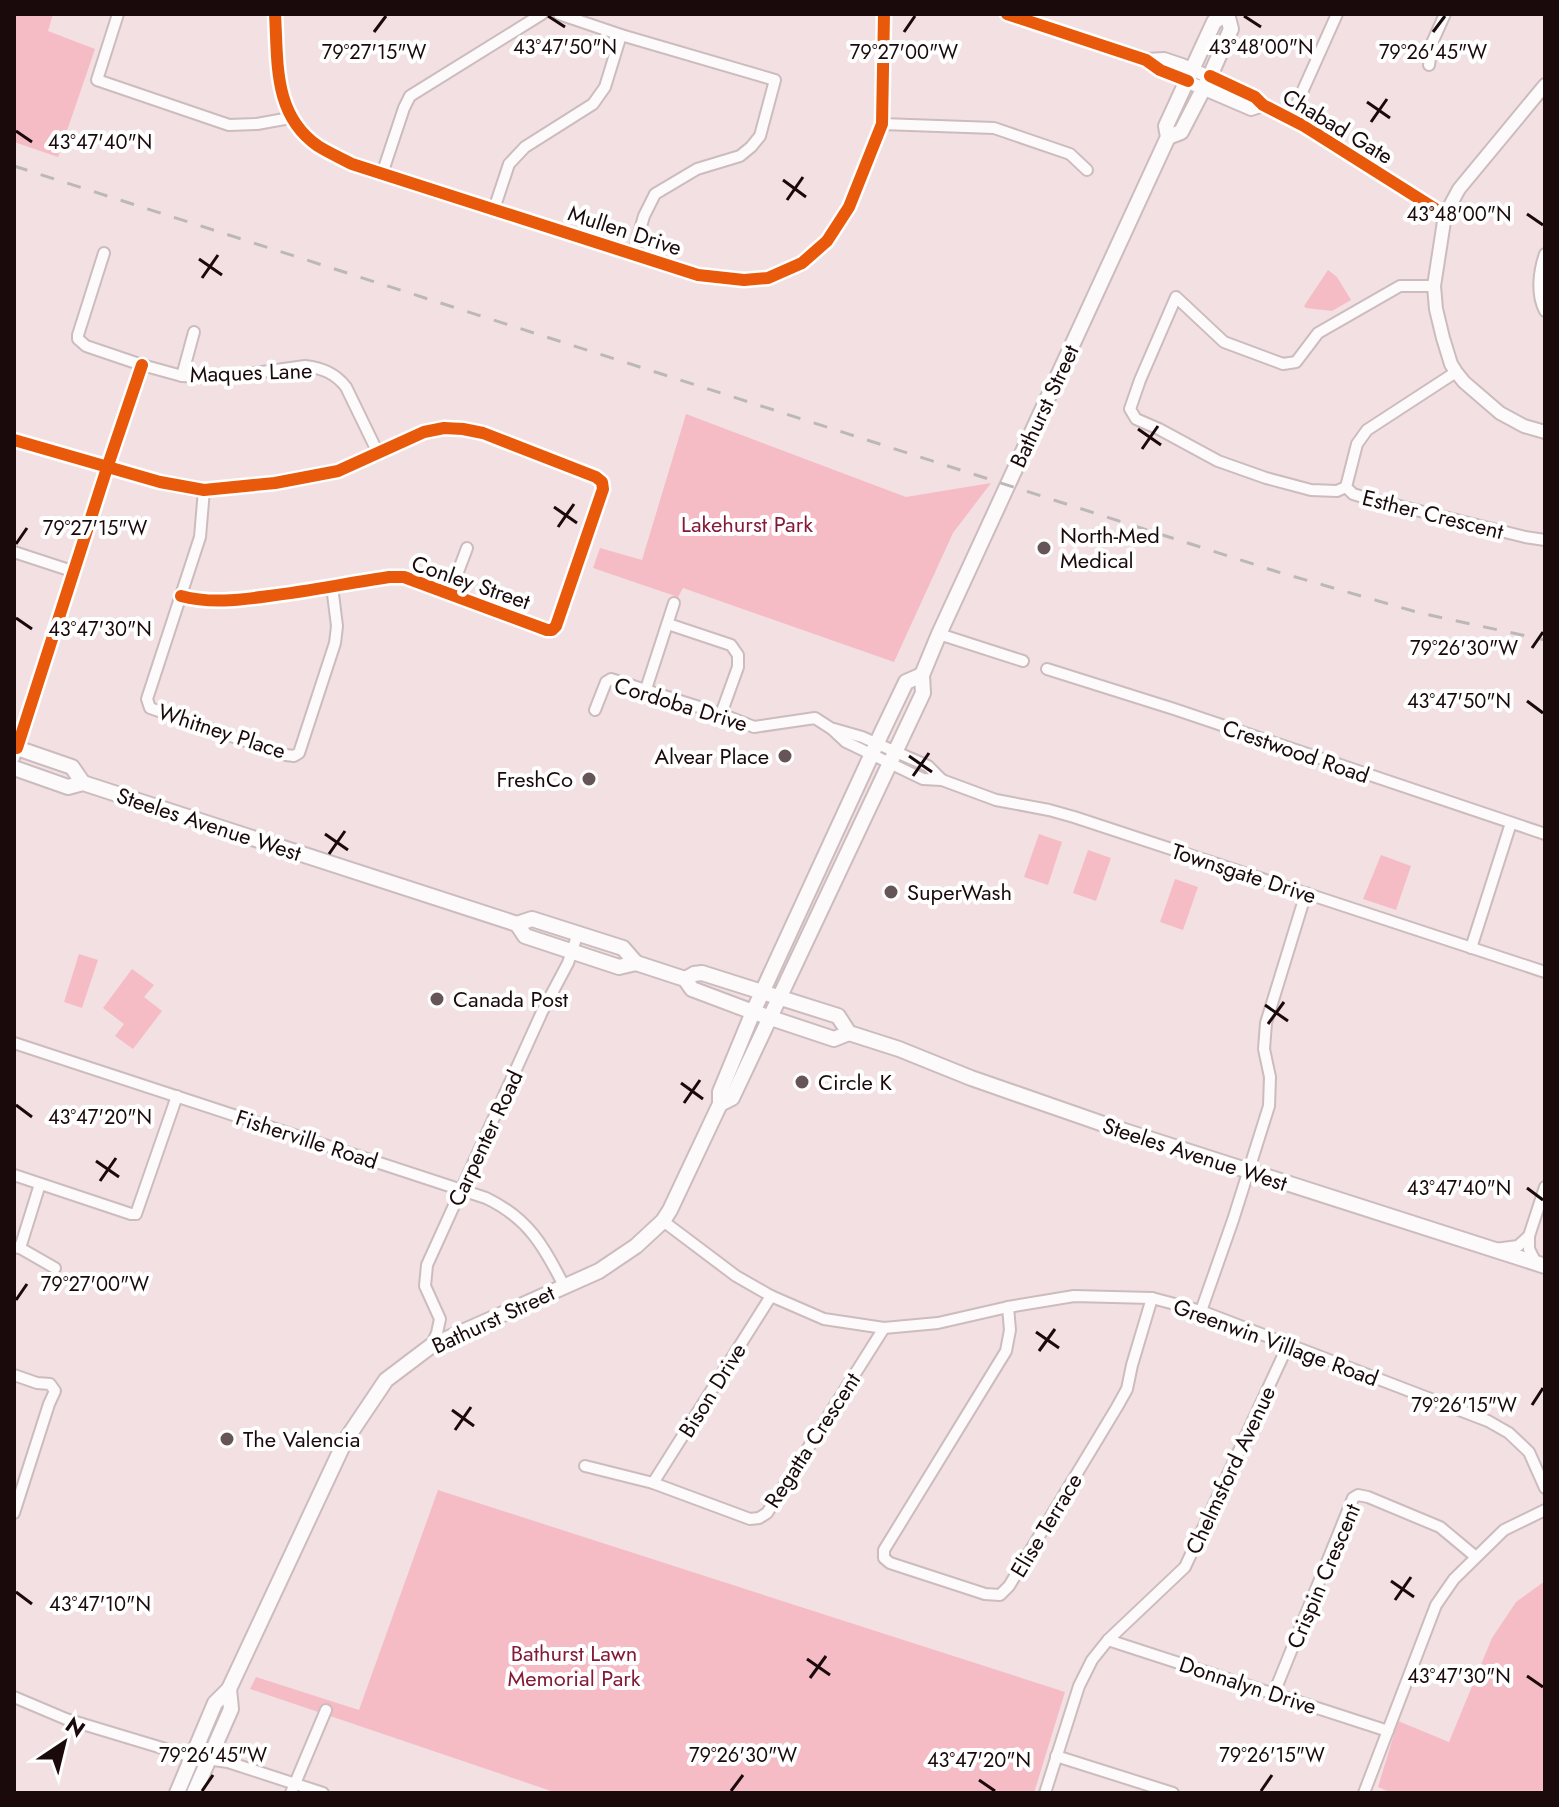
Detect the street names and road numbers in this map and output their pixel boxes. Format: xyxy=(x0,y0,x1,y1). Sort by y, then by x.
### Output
street label: Chabad Gate xyxy=(1277,80,1399,172)
street label: Mullen Drive xyxy=(564,197,686,263)
street label: Bathurst Street xyxy=(1002,339,1087,473)
street label: Maques Lane xyxy=(189,354,313,390)
street label: Esther Crescent xyxy=(1359,481,1508,547)
street label: Conley Street xyxy=(407,547,535,617)
street label: Cordoba Drive xyxy=(610,669,752,739)
street label: Whitney Place xyxy=(154,695,290,767)
street label: Crestwood Road xyxy=(1218,711,1374,791)
street label: Steeles Avenue West xyxy=(113,779,306,869)
street label: Townsgate Drive xyxy=(1168,835,1320,911)
street label: Carpenter Road xyxy=(439,1065,531,1211)
street label: Fisherville Road xyxy=(232,1101,382,1177)
street label: Steeles Avenue West xyxy=(1099,1109,1292,1199)
street label: Bathurst Street xyxy=(426,1276,560,1361)
street label: Greenwin Village Road xyxy=(1169,1290,1383,1394)
street label: Bison Drive xyxy=(670,1337,754,1443)
street label: Regatta Crescent xyxy=(756,1365,868,1514)
street label: Chelmsford Avenue xyxy=(1177,1381,1283,1559)
street label: Elise Terrace xyxy=(1002,1467,1090,1583)
street label: Crispin Crescent xyxy=(1278,1498,1368,1653)
street label: Donnalyn Drive xyxy=(1175,1648,1321,1722)

